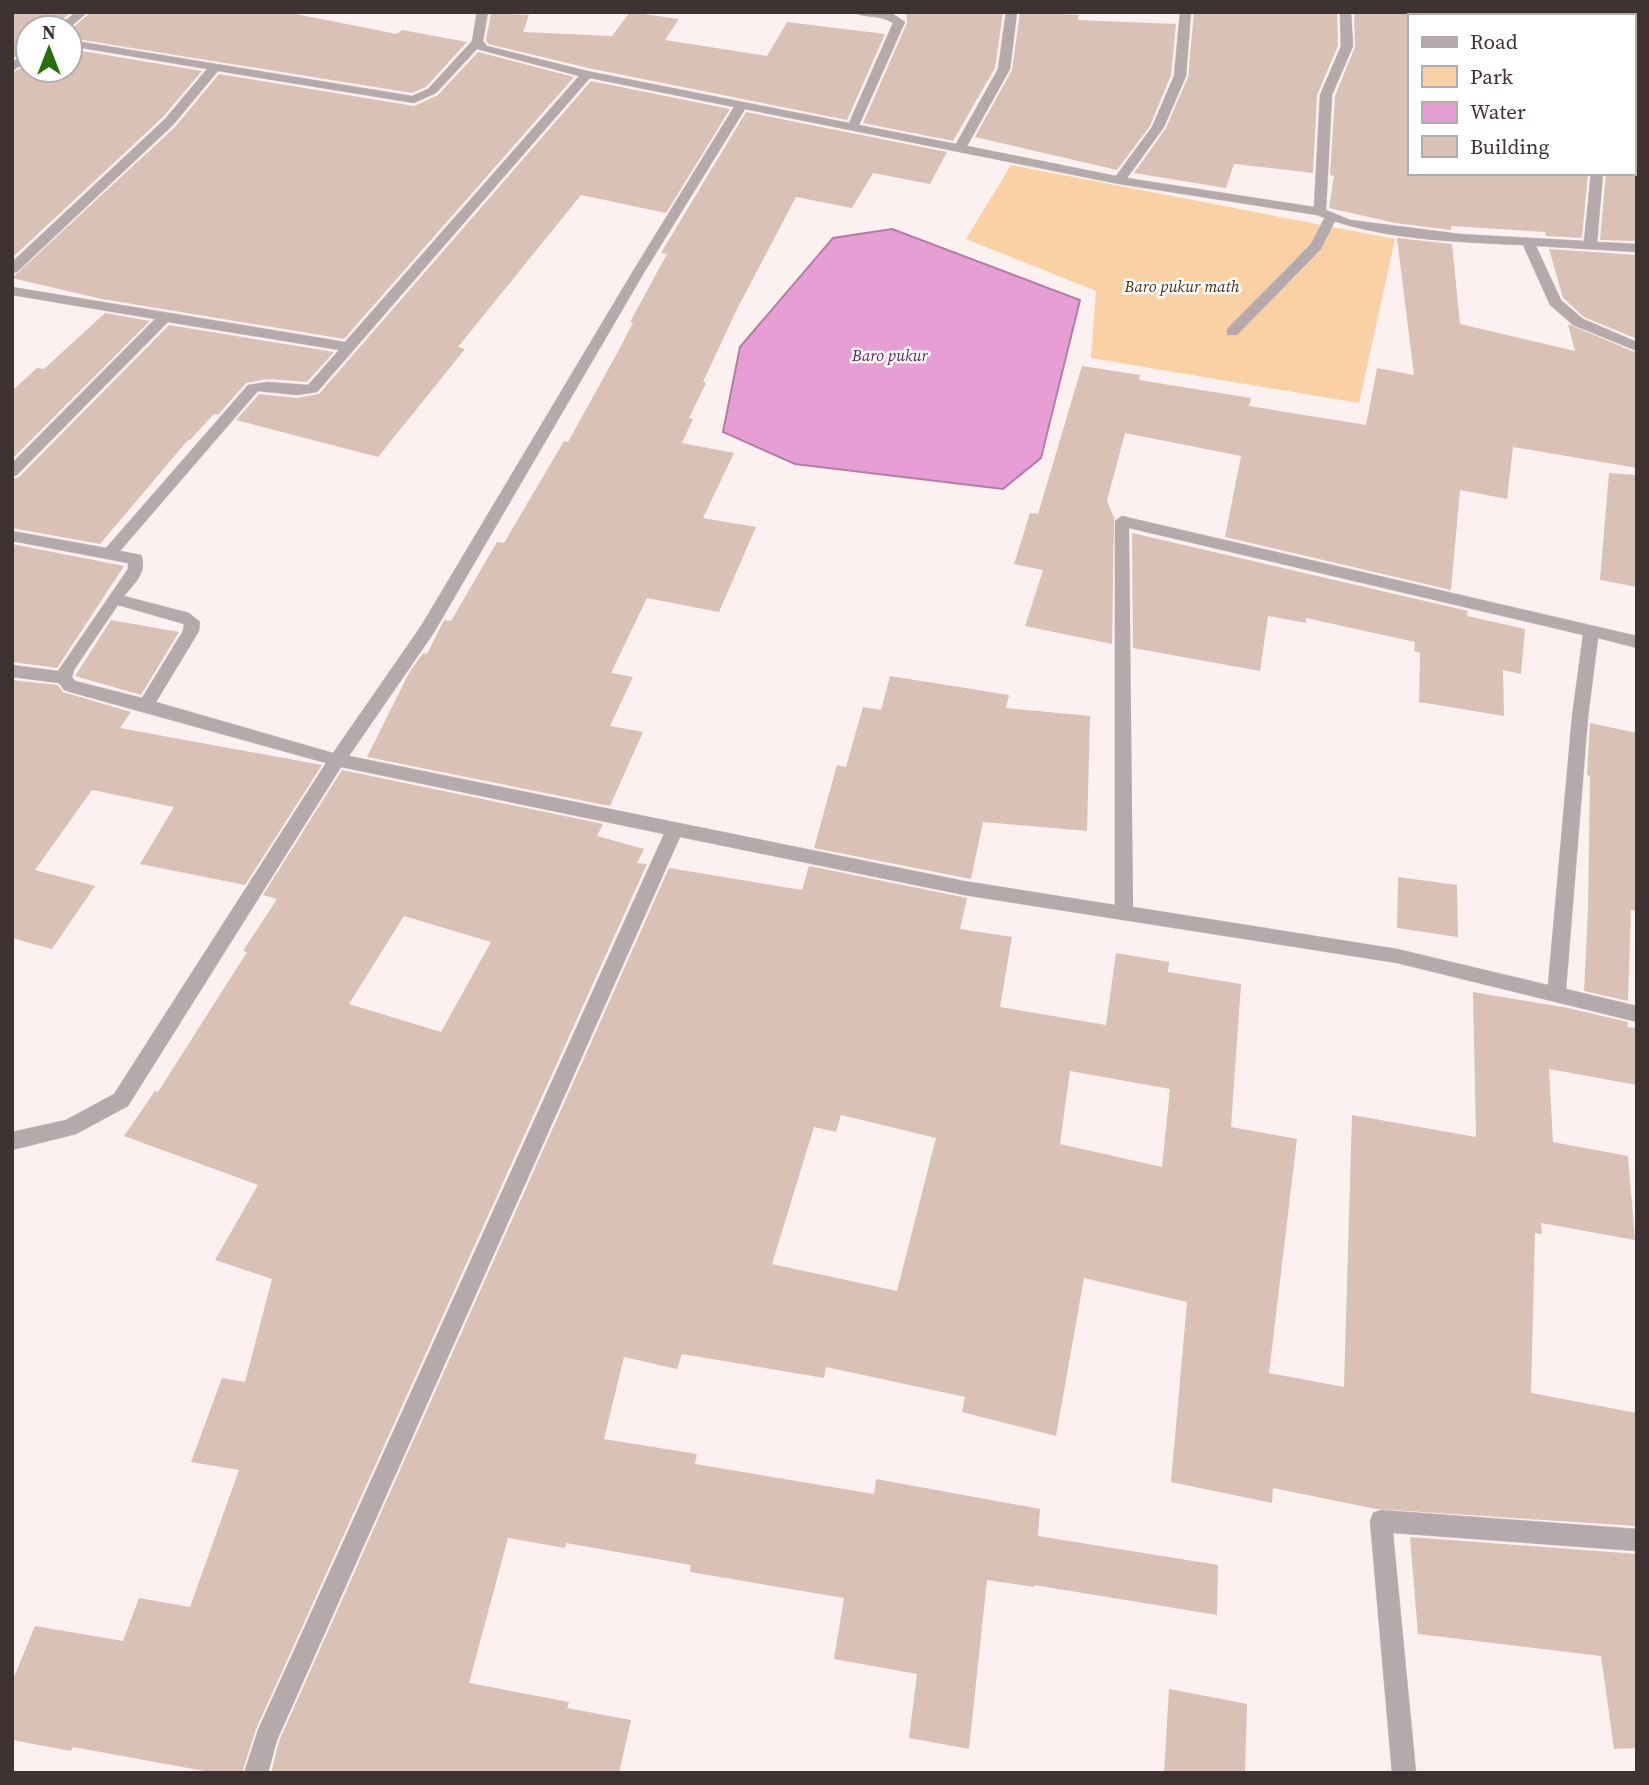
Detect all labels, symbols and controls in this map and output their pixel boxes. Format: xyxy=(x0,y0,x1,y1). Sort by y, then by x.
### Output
north arrow xyxy=(14,14,84,84)
legend xyxy=(1408,14,1635,175)
text: N xyxy=(42,19,56,45)
text: Road xyxy=(1470,27,1518,56)
text: Park xyxy=(1470,62,1514,91)
text: Water xyxy=(1470,97,1526,126)
text: Building xyxy=(1470,132,1549,161)
park label: Baro pukur math xyxy=(1123,275,1240,297)
water label: Baro pukur xyxy=(851,344,929,366)

